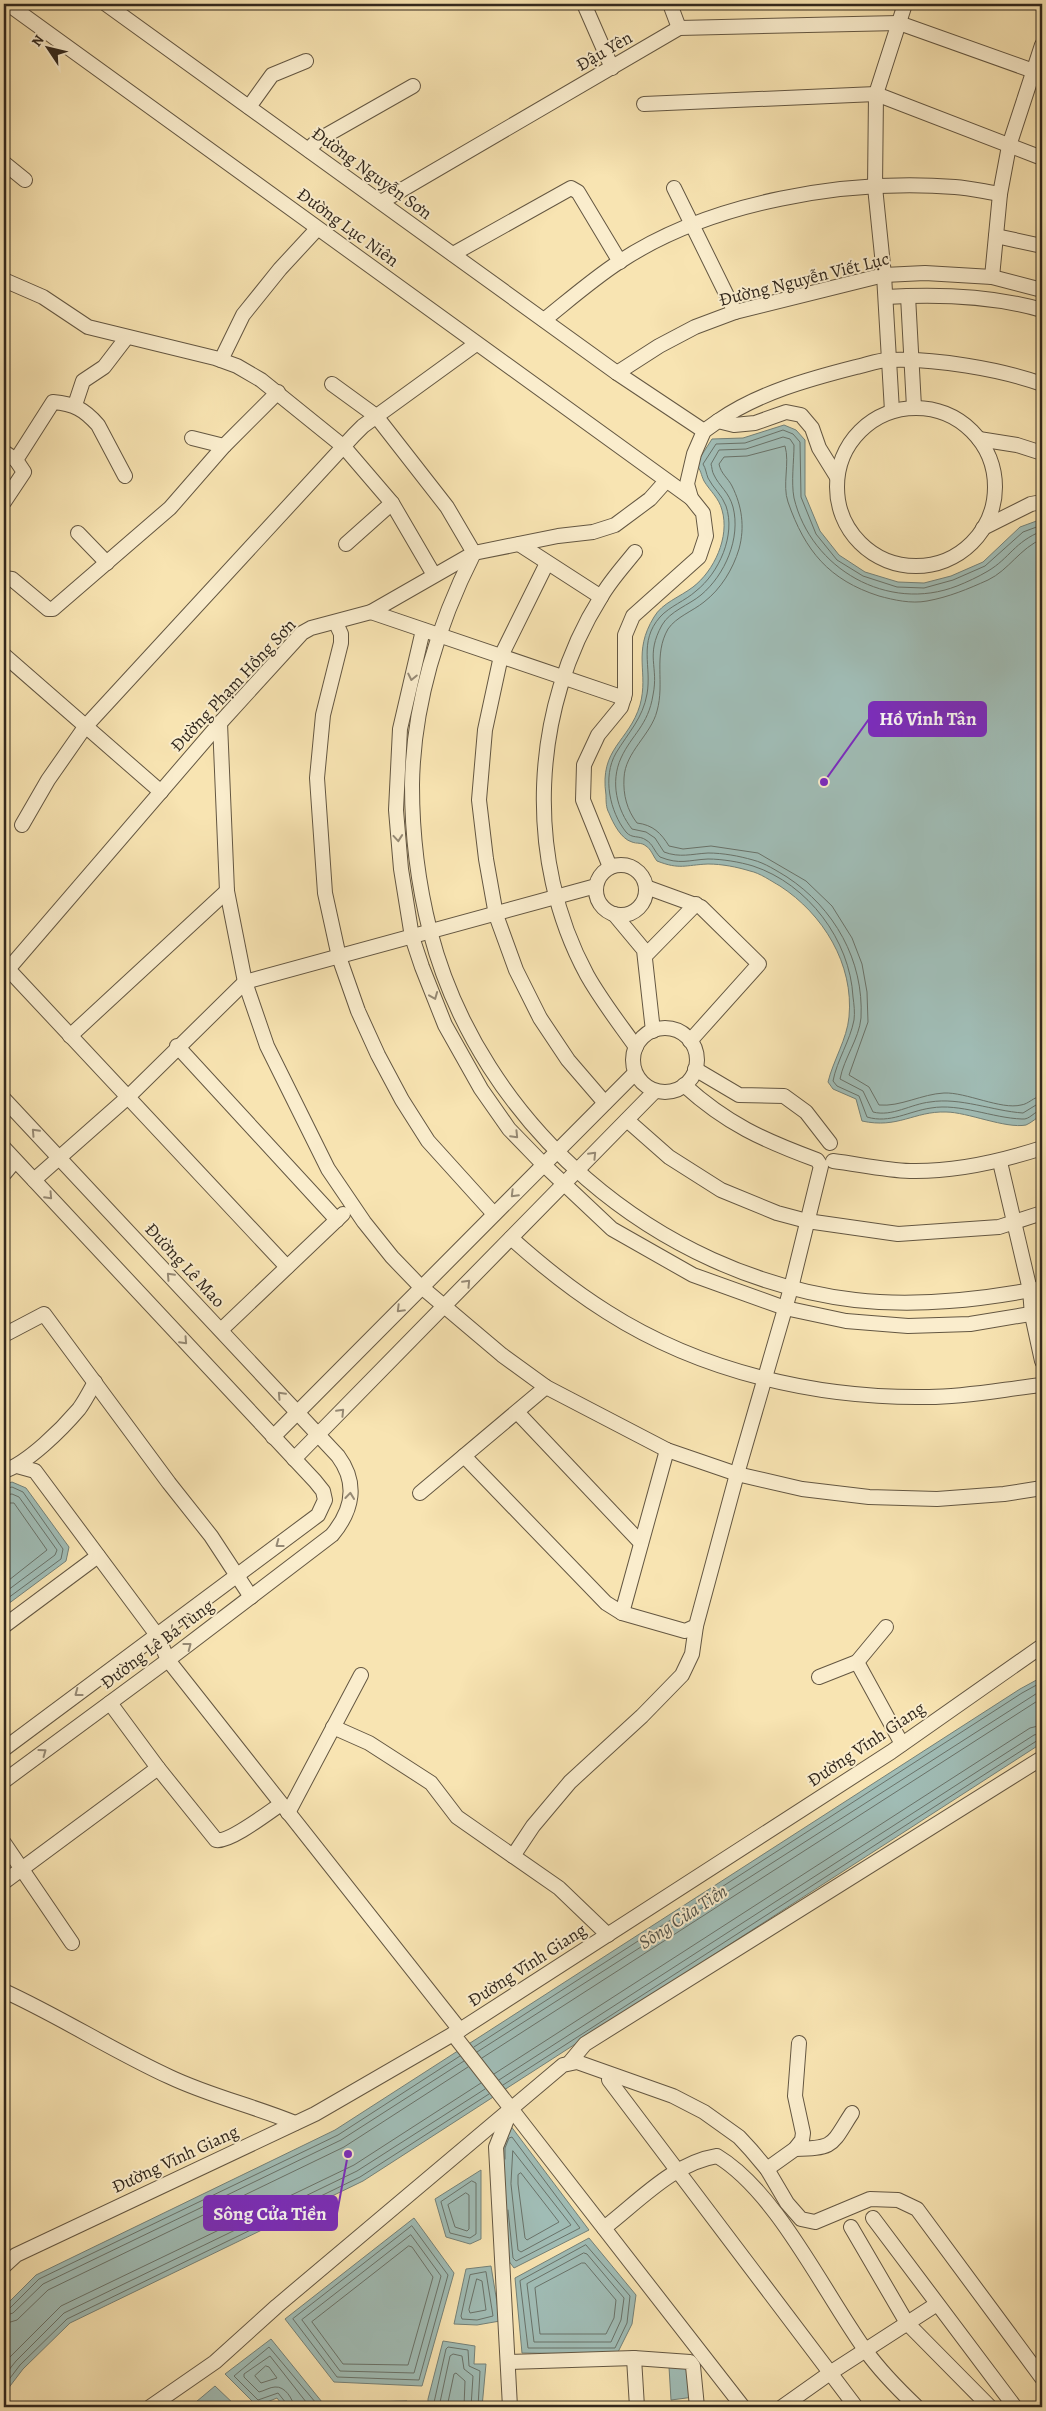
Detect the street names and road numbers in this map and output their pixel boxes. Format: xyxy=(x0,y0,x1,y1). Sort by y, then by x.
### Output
street label: Đậu Yên xyxy=(571,25,637,77)
street label: Đường Nguyễn Sơn xyxy=(307,121,437,225)
street label: Đường Lục Niên xyxy=(292,182,404,272)
street label: Đường Nguyễn Viết Lục xyxy=(716,246,892,312)
street label: Đường Phạm Hồng Sơn xyxy=(165,613,301,757)
street label: Đường Lê Mao xyxy=(139,1217,231,1313)
street label: Đường Lê Bá Tùng xyxy=(96,1594,218,1694)
street label: Đường Vĩnh Giang xyxy=(803,1696,929,1792)
street label: Đường Vĩnh Giang xyxy=(463,1918,591,2012)
street label: Đường Vĩnh Giang xyxy=(108,2119,242,2199)

